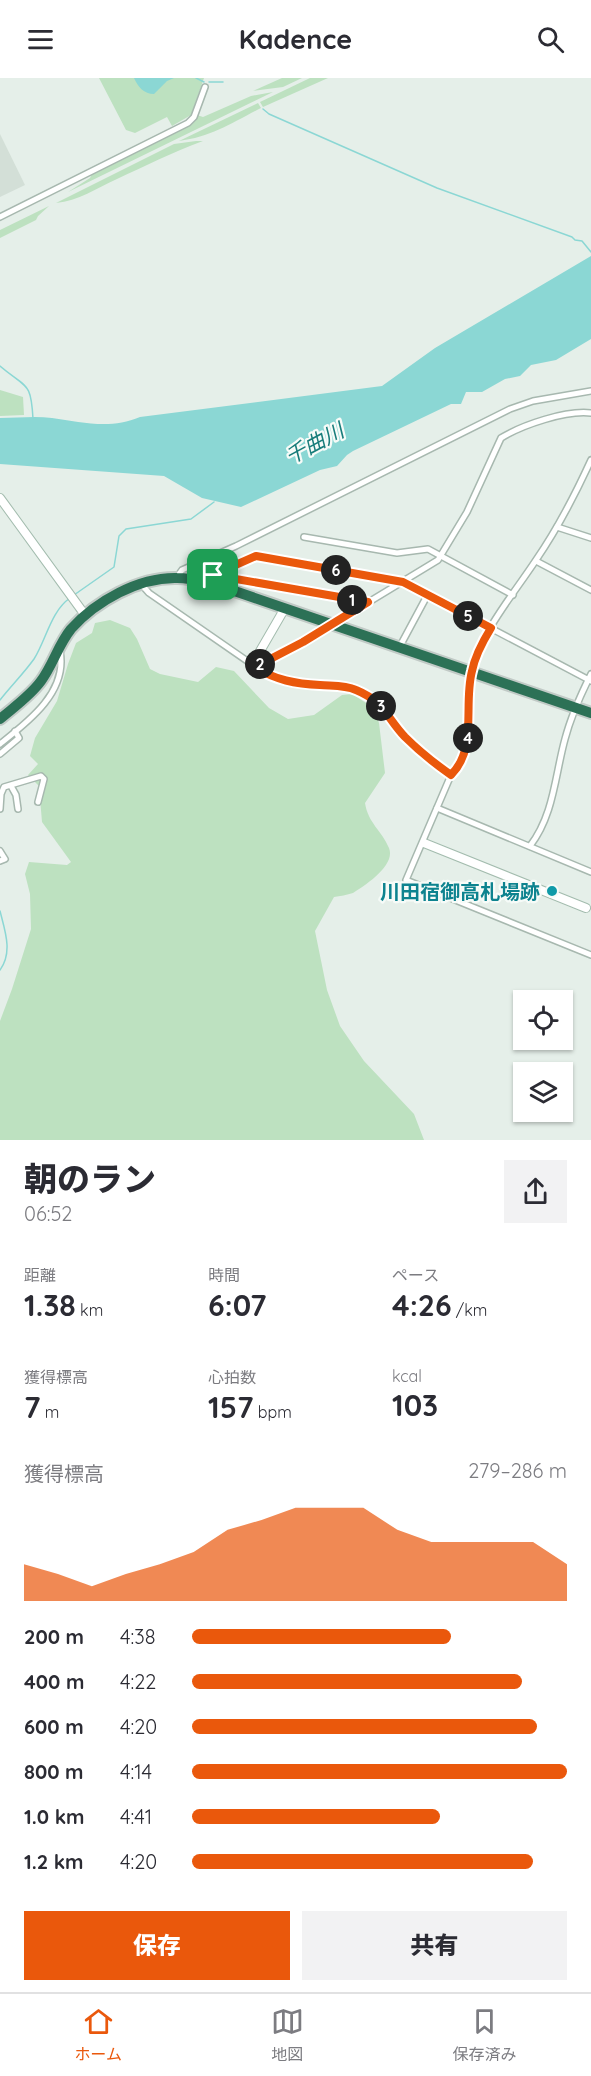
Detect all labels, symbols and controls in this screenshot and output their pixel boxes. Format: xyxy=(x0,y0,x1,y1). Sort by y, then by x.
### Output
text: Kadence xyxy=(239,22,352,56)
icon: menu xyxy=(24,23,57,56)
icon: search xyxy=(534,23,567,56)
water label: 千曲川 xyxy=(280,416,350,469)
pin xyxy=(187,549,238,600)
pin: 6 xyxy=(321,555,351,585)
icon: arrive xyxy=(196,558,229,591)
text: 6 xyxy=(332,560,340,580)
pin: 1 xyxy=(337,585,367,615)
text: 1 xyxy=(349,590,355,610)
pin: 5 xyxy=(453,601,483,631)
text: 5 xyxy=(463,606,473,626)
pin: 2 xyxy=(245,649,275,679)
text: 2 xyxy=(255,654,265,674)
pin: 3 xyxy=(366,691,396,721)
text: 3 xyxy=(377,696,385,716)
pin: 4 xyxy=(453,723,483,753)
text: 4 xyxy=(463,728,473,748)
place label: 川田宿御高札場跡 xyxy=(380,879,540,904)
marker: 川田宿御高札場跡 xyxy=(545,884,559,898)
map controls xyxy=(513,990,573,1122)
button: locate xyxy=(513,990,573,1050)
button: layers xyxy=(513,1062,573,1122)
text: 朝のラン xyxy=(24,1158,156,1199)
button: share xyxy=(504,1160,567,1223)
text: 06:52 xyxy=(24,1201,72,1226)
text: 距離 xyxy=(24,1265,56,1285)
text: 時間 xyxy=(208,1265,240,1285)
text: ペース xyxy=(392,1265,439,1285)
text: 1.38 xyxy=(24,1286,76,1324)
text: 6:07 xyxy=(208,1286,266,1324)
text: 4:26 xyxy=(392,1286,452,1324)
text: km xyxy=(76,1300,103,1320)
text: /km xyxy=(452,1300,487,1320)
text: kcal xyxy=(392,1366,422,1386)
text: 獲得標高 xyxy=(24,1367,88,1387)
text: 心拍数 xyxy=(208,1367,256,1387)
text: 103 xyxy=(392,1386,438,1424)
text: 7 xyxy=(24,1388,40,1426)
text: 157 xyxy=(208,1388,253,1426)
text: m xyxy=(40,1402,59,1422)
text: bpm xyxy=(253,1402,292,1422)
text: 279–286 m xyxy=(468,1458,567,1483)
text: 獲得標高 xyxy=(24,1461,104,1486)
text: 200 m xyxy=(24,1624,84,1649)
text: 4:38 xyxy=(120,1624,156,1649)
text: 400 m xyxy=(24,1669,84,1694)
text: 4:22 xyxy=(120,1669,156,1694)
text: 600 m xyxy=(24,1714,84,1739)
text: 4:20 xyxy=(120,1714,157,1739)
text: 800 m xyxy=(24,1759,84,1784)
text: 4:14 xyxy=(120,1759,152,1784)
text: 1.0 km xyxy=(24,1804,84,1829)
text: 4:41 xyxy=(120,1804,152,1829)
text: 1.2 km xyxy=(24,1849,84,1874)
text: 4:20 xyxy=(120,1849,157,1874)
button: 保存 xyxy=(24,1911,290,1980)
button: 共有 xyxy=(302,1911,567,1980)
tab: ホーム xyxy=(74,2005,122,2065)
tab: 地図 xyxy=(271,2005,304,2065)
tab: 保存済み xyxy=(453,2005,517,2065)

